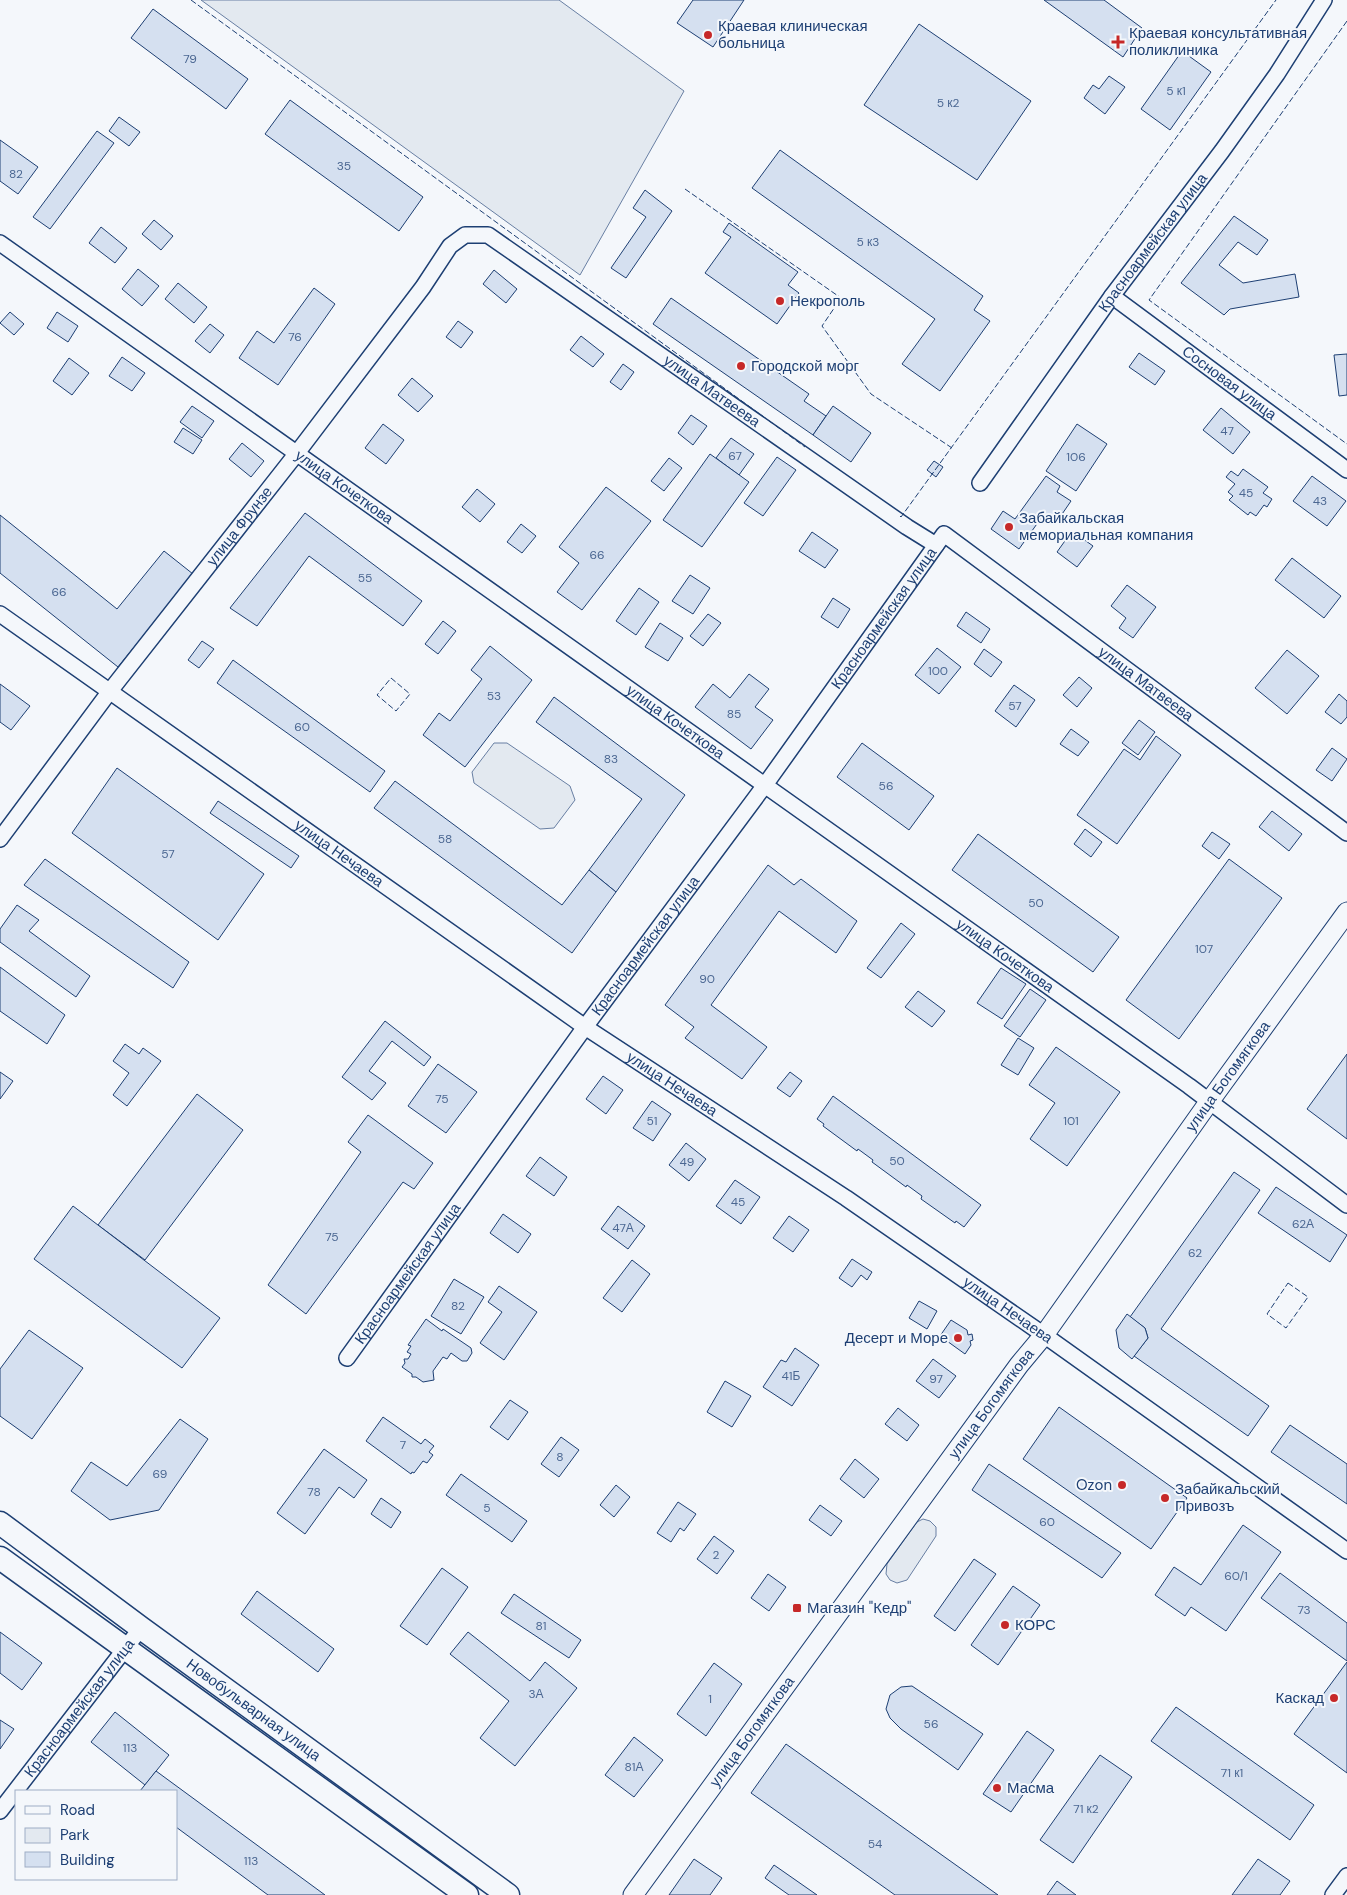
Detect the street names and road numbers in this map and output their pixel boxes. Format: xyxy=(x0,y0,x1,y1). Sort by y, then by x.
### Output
street label: Красноармейская улица xyxy=(1094,168,1212,316)
street label: Сосновая улица xyxy=(1178,341,1281,425)
street label: улица Матвеева xyxy=(660,350,765,432)
street label: улица Кочеткова xyxy=(291,445,398,529)
street label: улица Фрунзе xyxy=(202,482,277,570)
street label: Красноармейская улица xyxy=(827,543,942,693)
street label: улица Матвеева xyxy=(1094,642,1198,726)
street label: улица Кочеткова xyxy=(622,680,729,764)
street label: улица Нечаева xyxy=(291,815,388,892)
street label: Красноармейская улица xyxy=(587,871,704,1020)
street label: улица Кочеткова xyxy=(952,914,1059,998)
street label: улица Богомягкова xyxy=(1181,1016,1275,1136)
street label: улица Нечаева xyxy=(623,1047,722,1121)
street label: Красноармейская улица xyxy=(350,1198,466,1348)
street label: улица Нечаева xyxy=(959,1272,1057,1348)
street label: улица Богомягкова xyxy=(944,1344,1039,1463)
street label: Красноармейская улица xyxy=(20,1634,139,1781)
street label: Новобульварная улица xyxy=(182,1654,325,1766)
street label: улица Богомягкова xyxy=(705,1672,799,1791)

